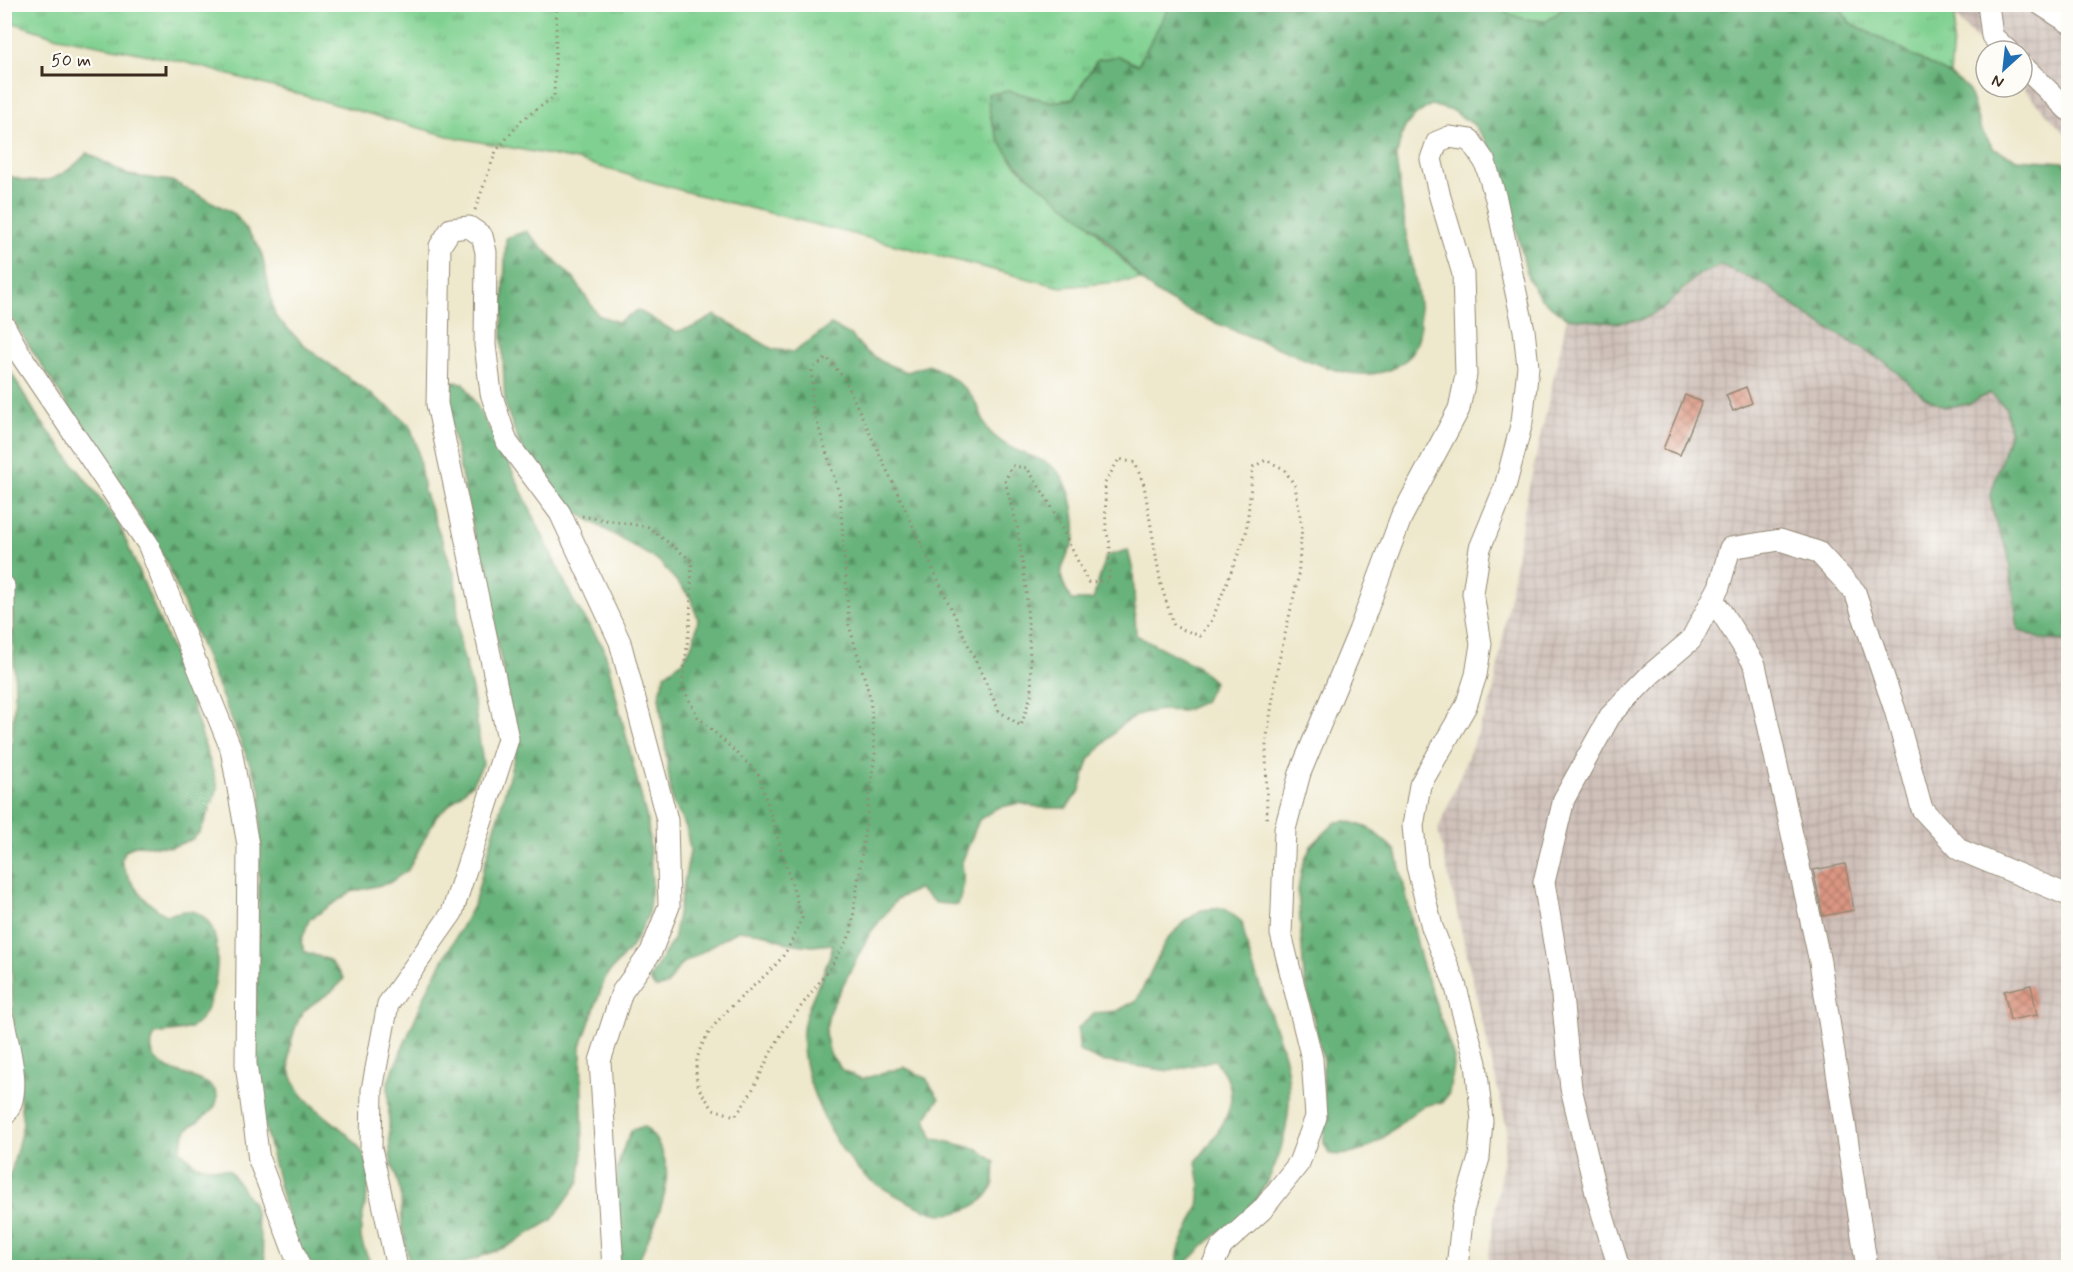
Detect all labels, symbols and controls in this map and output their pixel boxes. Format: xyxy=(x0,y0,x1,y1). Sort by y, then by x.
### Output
scale bar xyxy=(42,39,166,77)
north arrow xyxy=(1974,39,2034,99)
text: 50 m xyxy=(51,49,91,73)
text: N xyxy=(1988,69,2007,93)

